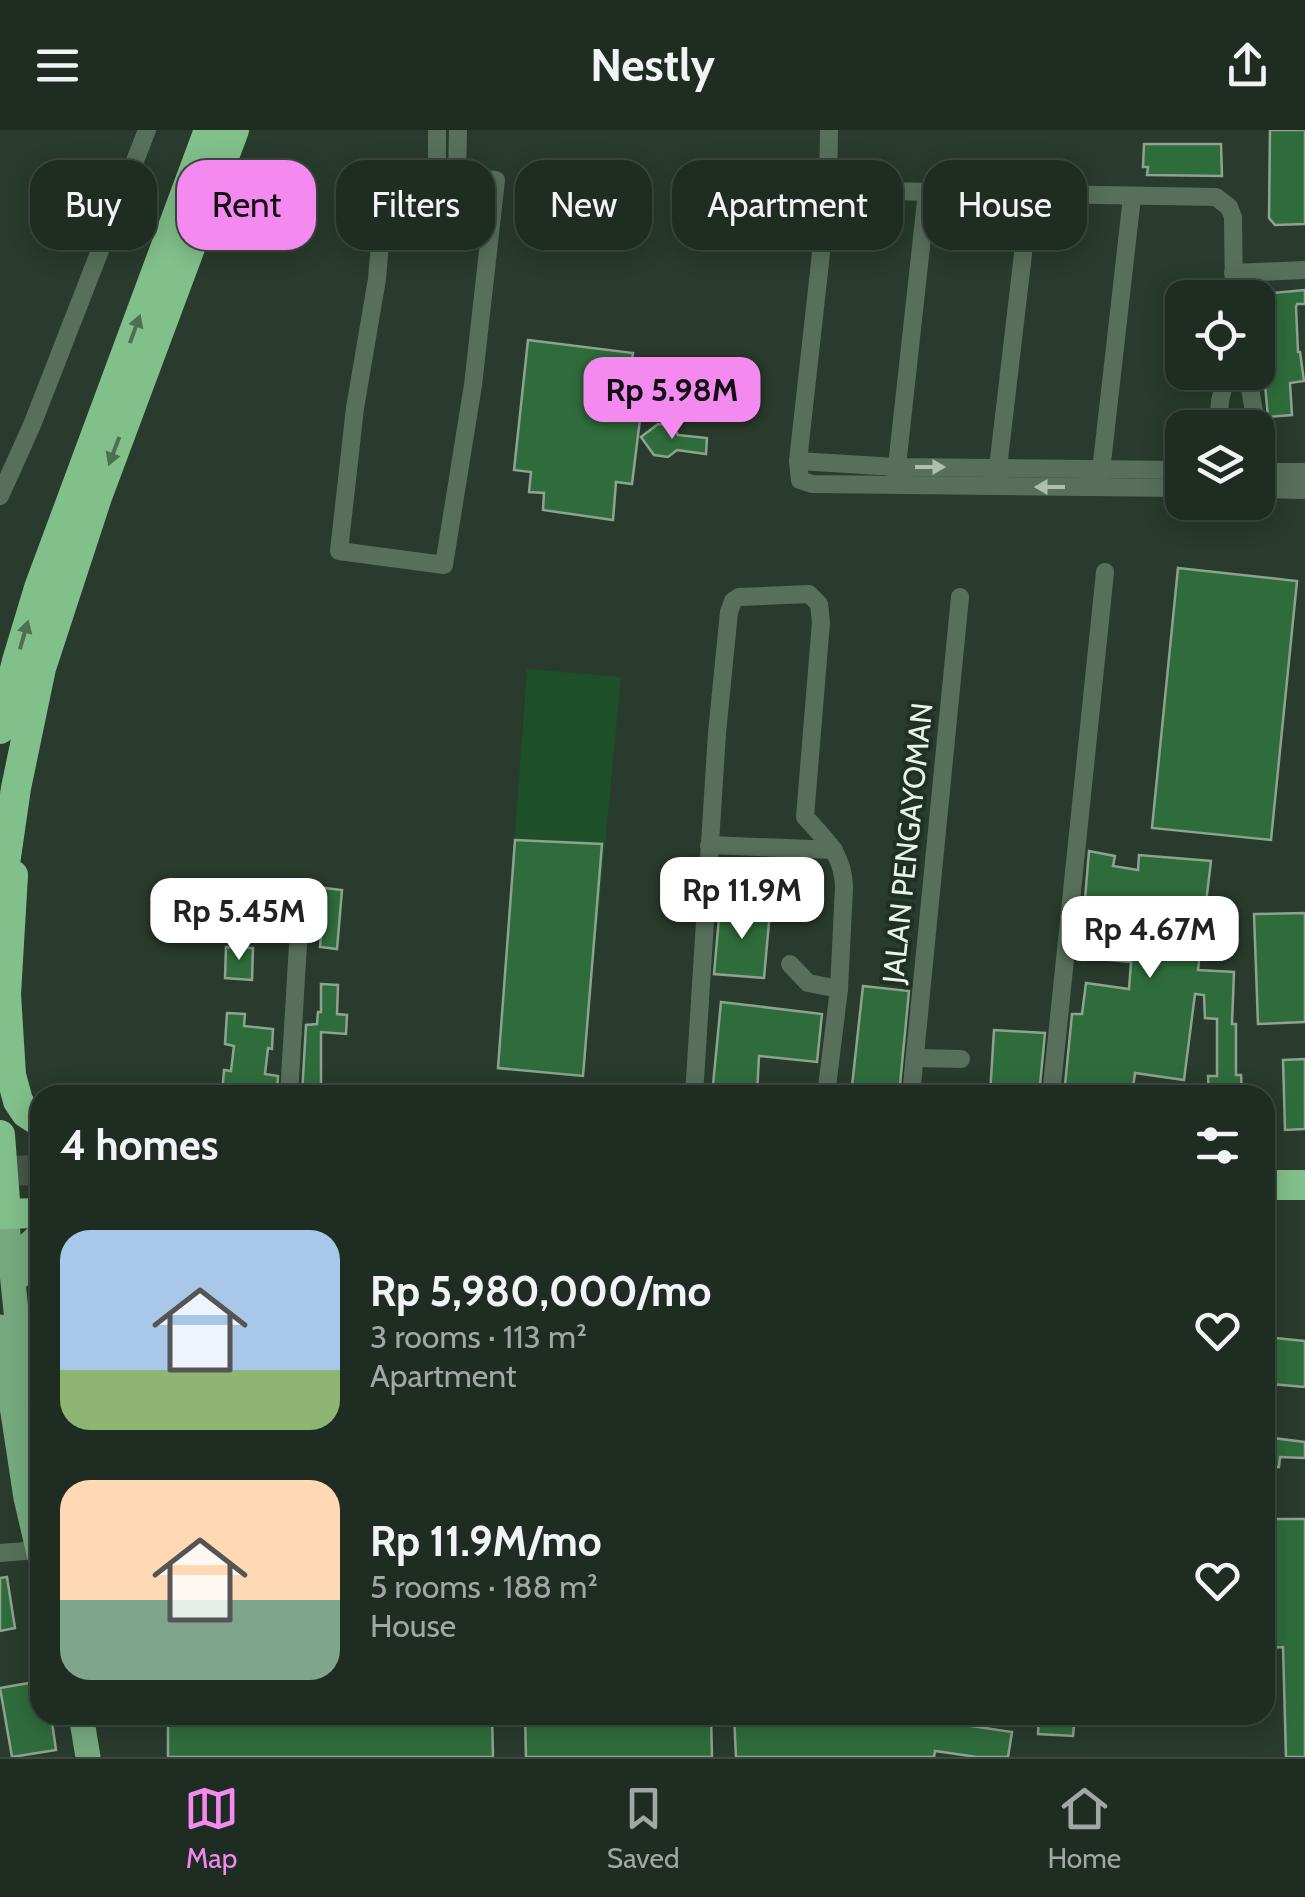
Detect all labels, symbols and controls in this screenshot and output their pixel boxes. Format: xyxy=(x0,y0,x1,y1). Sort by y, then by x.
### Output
icon: menu xyxy=(30,38,85,93)
text: Nestly xyxy=(590,38,715,92)
icon: share xyxy=(1220,38,1275,93)
chip: Buy xyxy=(30,160,157,250)
chip: Rent xyxy=(177,160,316,250)
chip: Filters xyxy=(336,160,495,250)
chip: New xyxy=(515,160,652,250)
chip: Apartment xyxy=(672,160,903,250)
chip: House xyxy=(923,160,1087,250)
map controls xyxy=(1165,280,1275,520)
button: locate xyxy=(1165,280,1275,390)
one-way arrow xyxy=(128,314,143,344)
pin: Rp 5.98M xyxy=(569,357,775,442)
text: Rp 5.98M xyxy=(605,370,739,409)
button: layers xyxy=(1165,410,1275,520)
one-way arrow xyxy=(106,436,122,466)
one-way arrow xyxy=(915,459,947,475)
one-way arrow xyxy=(1034,479,1066,495)
one-way arrow xyxy=(17,619,32,649)
street label: JALAN PENGAYOMAN xyxy=(874,701,941,986)
pin: Rp 11.9M xyxy=(639,857,845,942)
text: Rp 11.9M xyxy=(682,870,802,909)
pin: Rp 5.45M xyxy=(136,878,342,963)
text: Rp 5.45M xyxy=(172,891,306,930)
pin: Rp 4.67M xyxy=(1047,896,1253,981)
text: Rp 4.67M xyxy=(1084,909,1216,948)
icon: filters xyxy=(1190,1118,1245,1173)
text: 4 homes xyxy=(60,1119,219,1171)
text: Rp 5,980,000/mo xyxy=(370,1265,711,1317)
icon: home xyxy=(140,1270,260,1390)
icon: heart xyxy=(1190,1303,1245,1358)
text: 3 rooms · 113 m² xyxy=(370,1317,587,1356)
text: Apartment xyxy=(370,1356,517,1395)
text: Rp 11.9M/mo xyxy=(370,1515,602,1567)
icon: home xyxy=(140,1520,260,1640)
icon: heart xyxy=(1190,1553,1245,1608)
text: 5 rooms · 188 m² xyxy=(370,1567,598,1606)
text: House xyxy=(370,1606,456,1645)
tab: Map xyxy=(184,1781,239,1875)
tab: Saved xyxy=(607,1781,680,1875)
tab: Home xyxy=(1047,1781,1121,1875)

